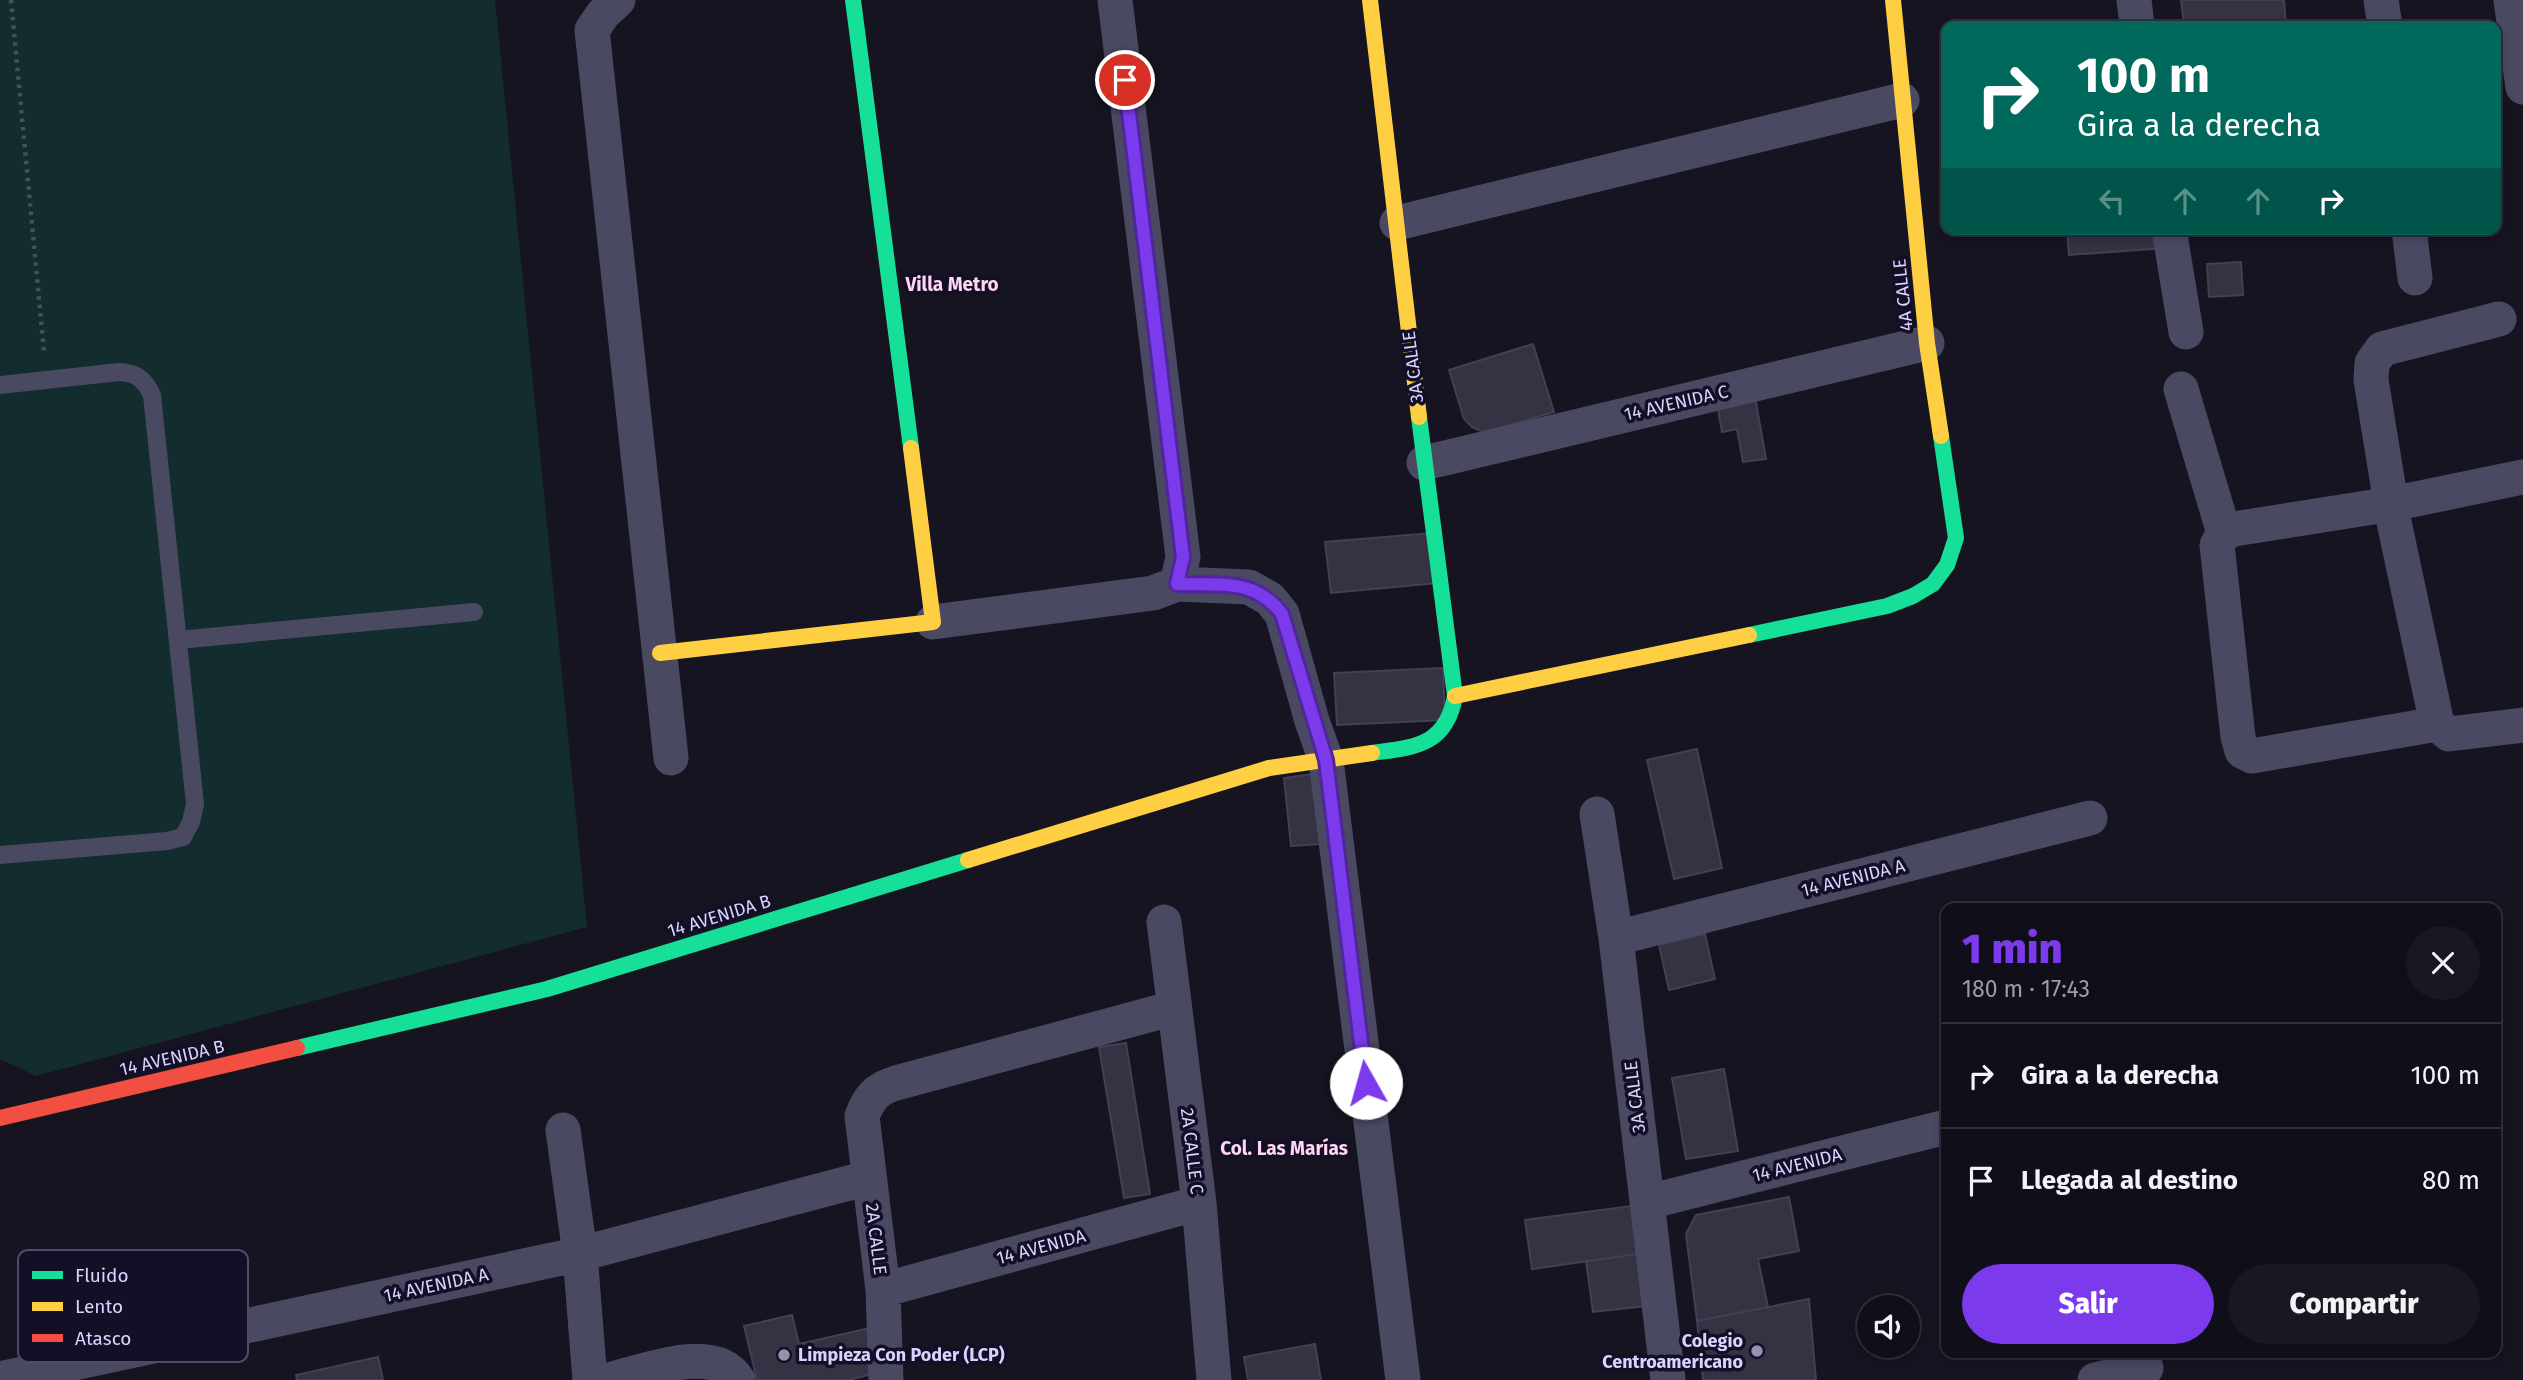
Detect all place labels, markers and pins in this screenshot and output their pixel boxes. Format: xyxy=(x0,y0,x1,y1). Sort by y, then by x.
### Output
pin xyxy=(1095,50,1155,110)
place label: Colegio Centroamericano xyxy=(1602,1330,1743,1373)
marker: Colegio Centroamericano xyxy=(1749,1343,1765,1359)
place label: Limpieza Con Poder (LCP) xyxy=(798,1344,1005,1366)
marker: Limpieza Con Poder (LCP) xyxy=(776,1347,792,1363)

